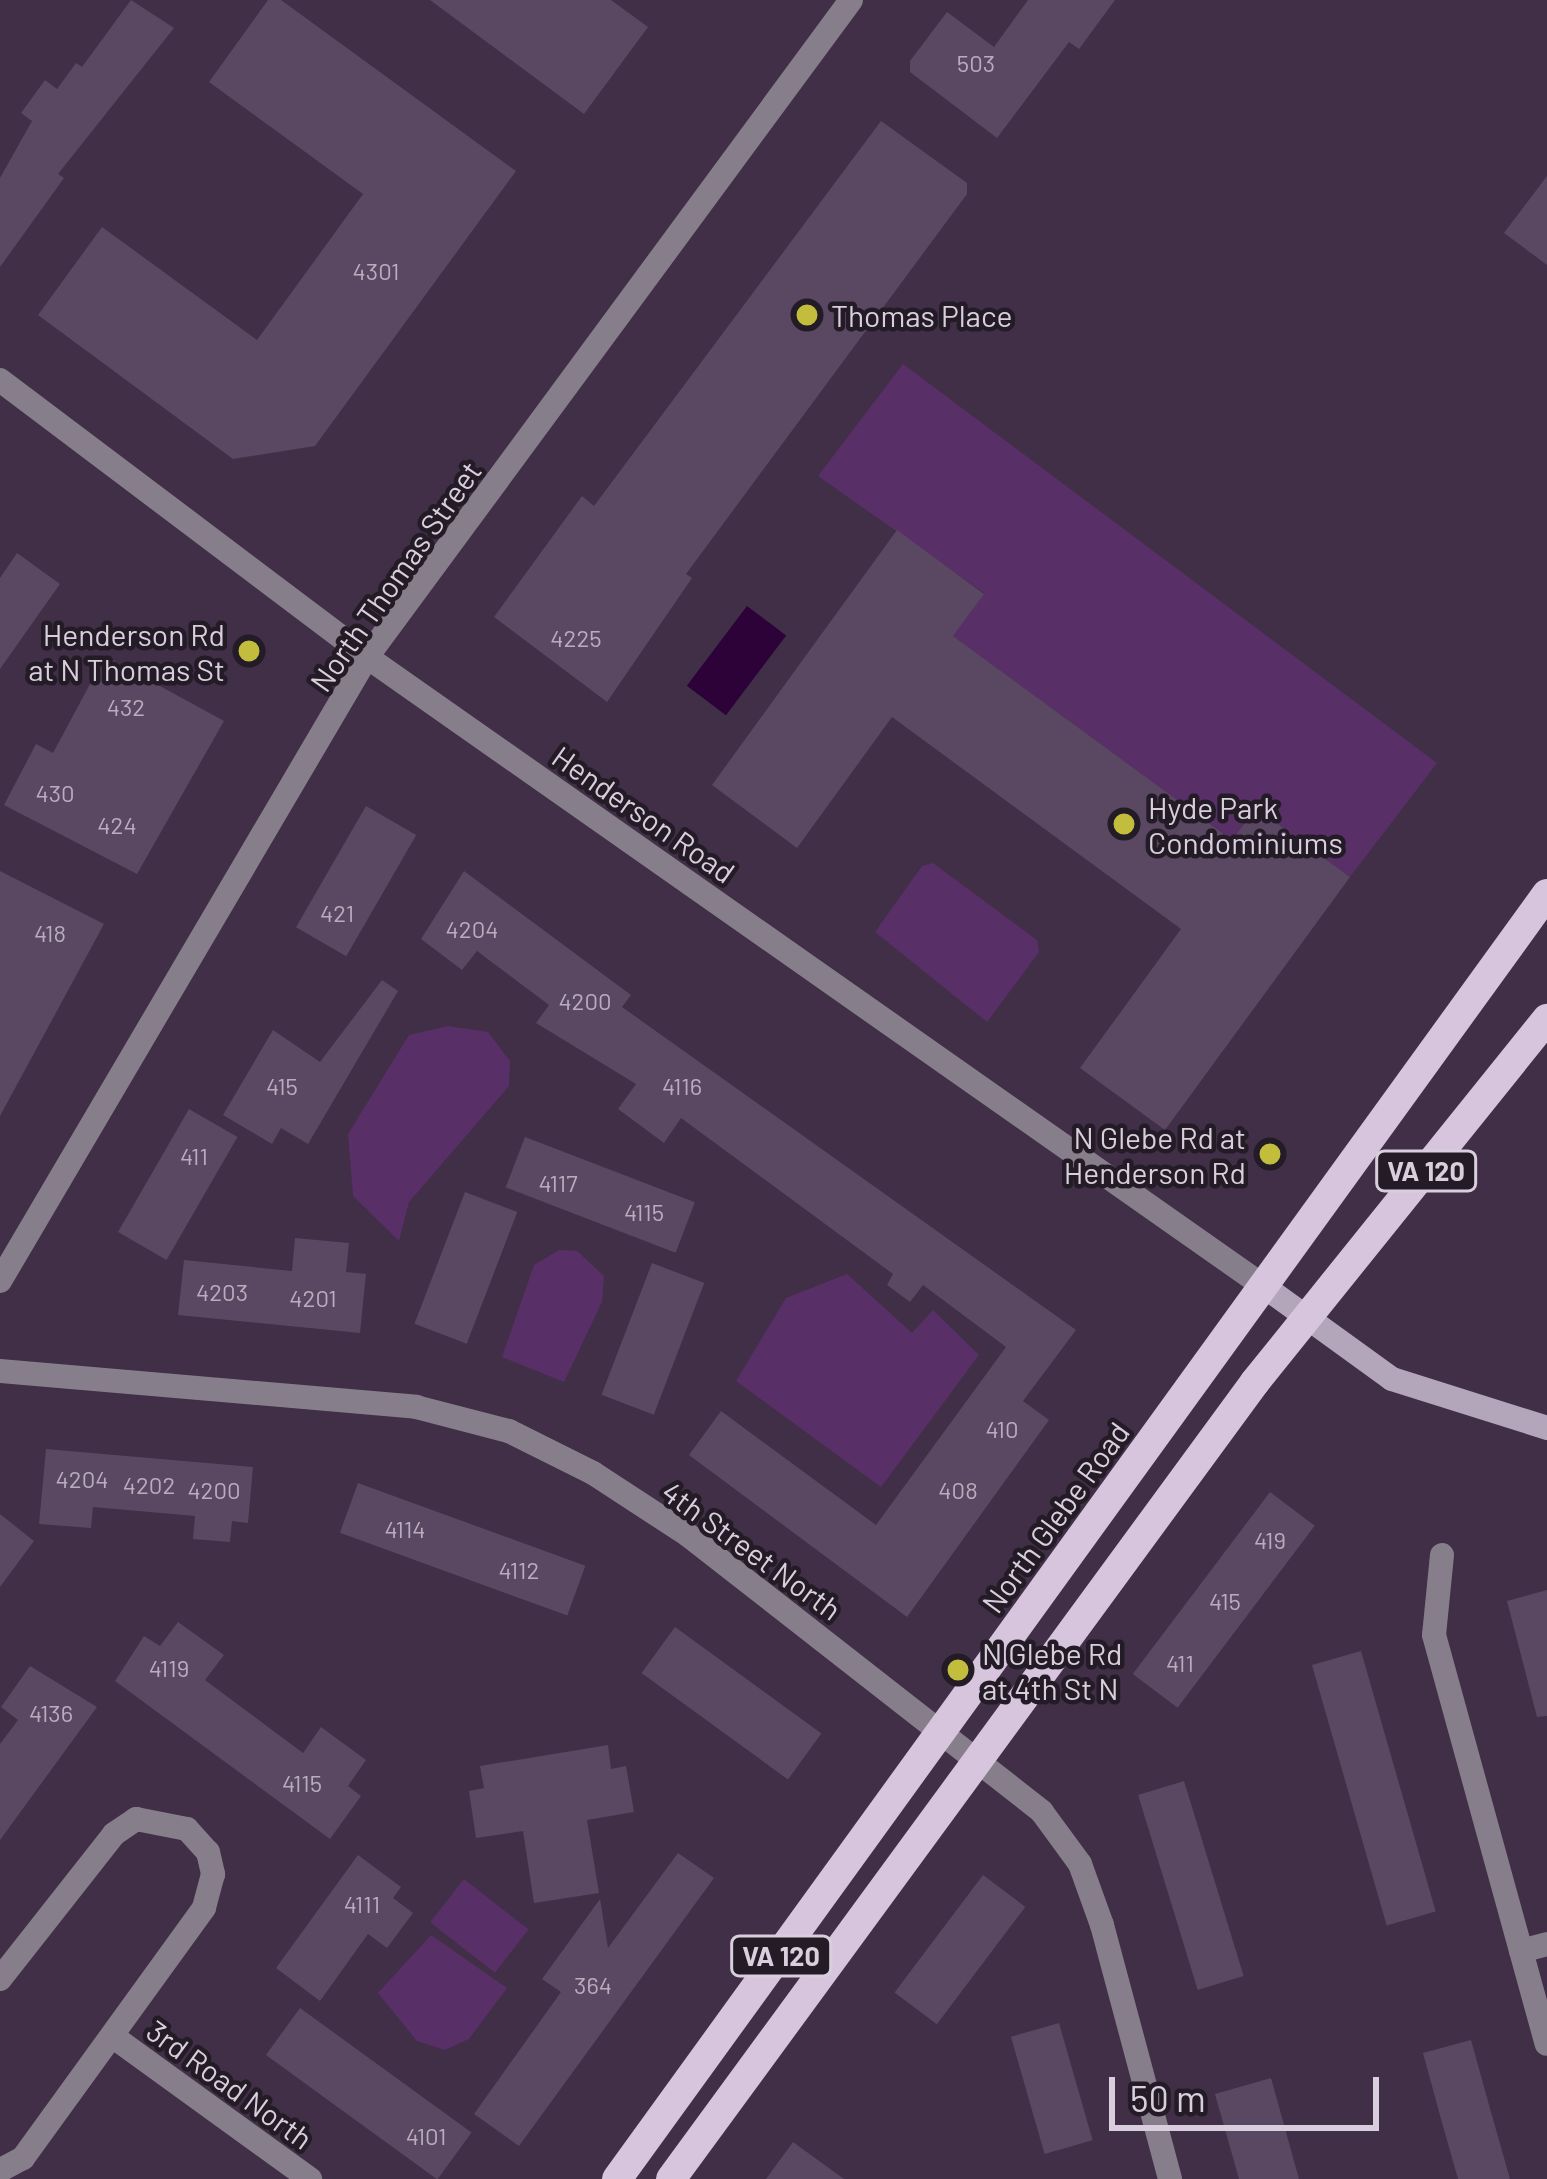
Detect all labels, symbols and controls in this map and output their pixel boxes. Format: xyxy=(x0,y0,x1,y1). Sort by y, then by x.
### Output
house number: 503 xyxy=(957,49,995,77)
house number: 4301 xyxy=(353,257,399,285)
place label: Thomas Place xyxy=(831,297,1012,333)
marker: Thomas Place xyxy=(794,302,820,328)
street label: North Thomas Street xyxy=(302,454,488,698)
place label: Henderson Rd at N Thomas St xyxy=(28,616,225,686)
house number: 4225 xyxy=(550,624,602,652)
marker: Henderson Rd at N Thomas St xyxy=(236,638,262,664)
house number: 432 xyxy=(107,693,145,721)
street label: Henderson Road xyxy=(546,738,742,890)
house number: 430 xyxy=(35,779,75,807)
place label: Hyde Park Condominiums xyxy=(1148,789,1343,860)
house number: 424 xyxy=(97,811,137,839)
marker: Hyde Park Condominiums xyxy=(1111,811,1137,837)
house number: 421 xyxy=(320,899,354,927)
house number: 4204 xyxy=(446,915,498,943)
house number: 418 xyxy=(34,919,66,947)
house number: 4200 xyxy=(558,987,612,1015)
house number: 415 xyxy=(266,1072,298,1100)
house number: 4116 xyxy=(662,1072,702,1100)
place label: N Glebe Rd at Henderson Rd xyxy=(1064,1119,1246,1190)
marker: N Glebe Rd at Henderson Rd xyxy=(1257,1141,1283,1167)
house number: 411 xyxy=(180,1142,208,1170)
road number: VA 120 xyxy=(1375,1150,1477,1192)
house number: 4117 xyxy=(538,1169,578,1197)
house number: 4115 xyxy=(624,1198,664,1226)
house number: 4203 xyxy=(196,1278,248,1306)
house number: 4201 xyxy=(289,1284,337,1312)
street label: North Glebe Road xyxy=(974,1415,1136,1619)
house number: 410 xyxy=(986,1415,1018,1443)
house number: 4204 xyxy=(56,1465,108,1493)
house number: 4202 xyxy=(123,1471,175,1499)
street label: 4th Street North xyxy=(655,1473,849,1627)
house number: 4200 xyxy=(187,1476,241,1504)
house number: 408 xyxy=(938,1476,978,1504)
house number: 4114 xyxy=(384,1515,426,1543)
house number: 419 xyxy=(1254,1526,1286,1554)
house number: 4112 xyxy=(499,1556,539,1584)
house number: 415 xyxy=(1209,1587,1241,1615)
place label: N Glebe Rd at 4th St N xyxy=(982,1635,1122,1706)
house number: 411 xyxy=(1166,1649,1194,1677)
house number: 4119 xyxy=(149,1654,189,1682)
marker: N Glebe Rd at 4th St N xyxy=(945,1657,971,1683)
house number: 4136 xyxy=(29,1699,73,1727)
house number: 4115 xyxy=(282,1769,322,1797)
house number: 4111 xyxy=(344,1890,380,1918)
road number: VA 120 xyxy=(730,1935,832,1977)
house number: 364 xyxy=(574,1971,612,1999)
street label: 3rd Road North xyxy=(140,2012,320,2156)
scale bar xyxy=(1115,2053,1385,2127)
text: 50 m xyxy=(1130,2076,1206,2119)
house number: 4101 xyxy=(406,2122,446,2150)

